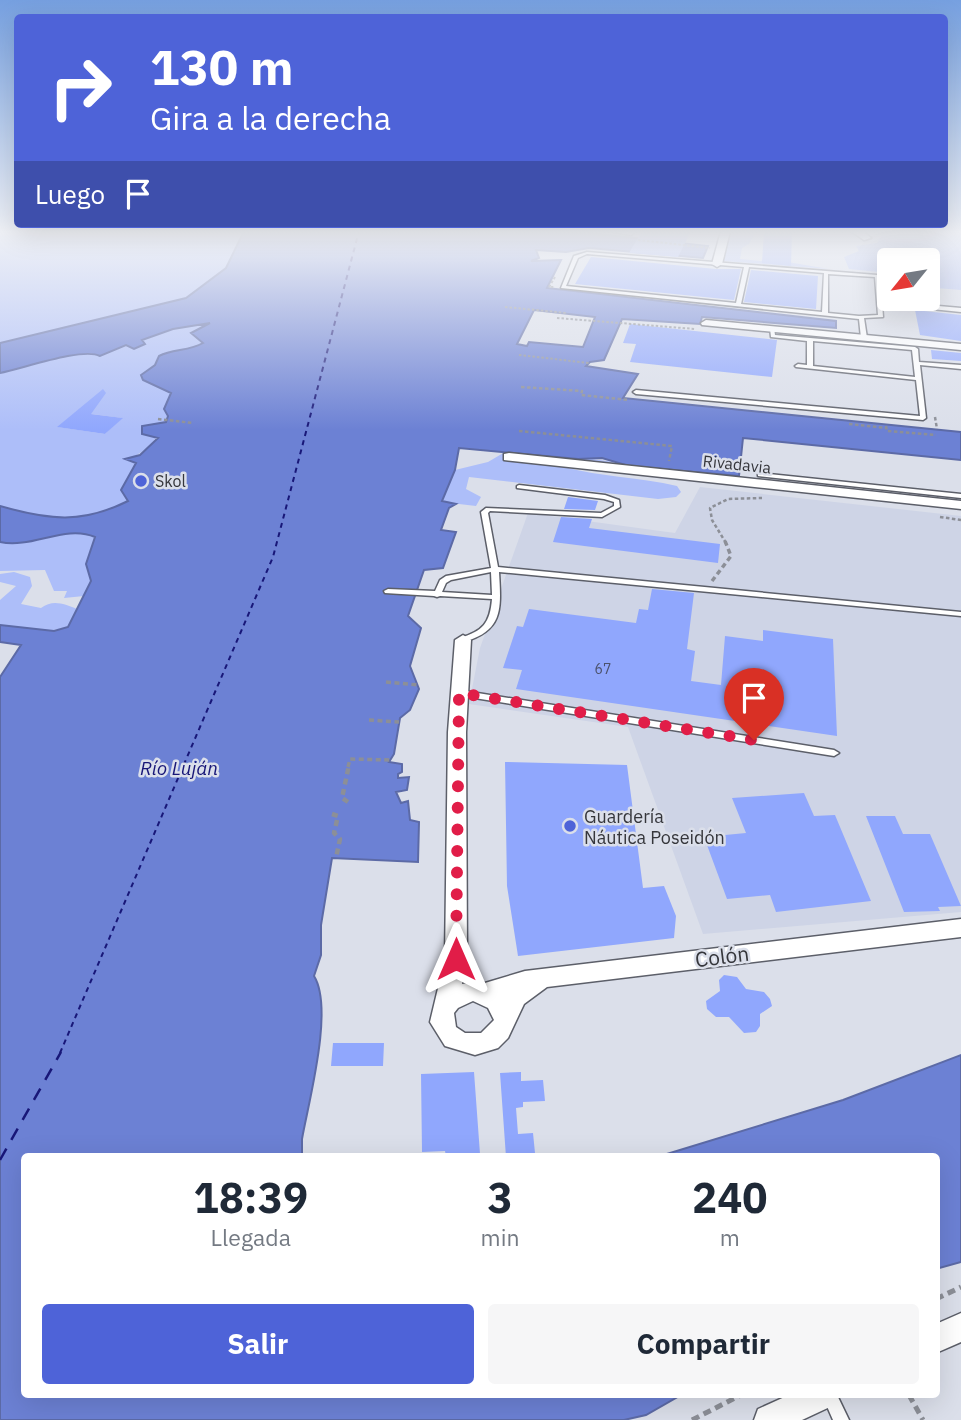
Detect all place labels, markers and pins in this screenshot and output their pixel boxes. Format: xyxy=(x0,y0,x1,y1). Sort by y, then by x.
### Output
place label: Skol xyxy=(155,471,186,491)
marker: Skol xyxy=(133,473,149,489)
pin xyxy=(724,668,784,740)
place label: Guardería Náutica Poseidón xyxy=(584,805,725,849)
marker: Guardería Náutica Poseidón xyxy=(562,818,578,834)

